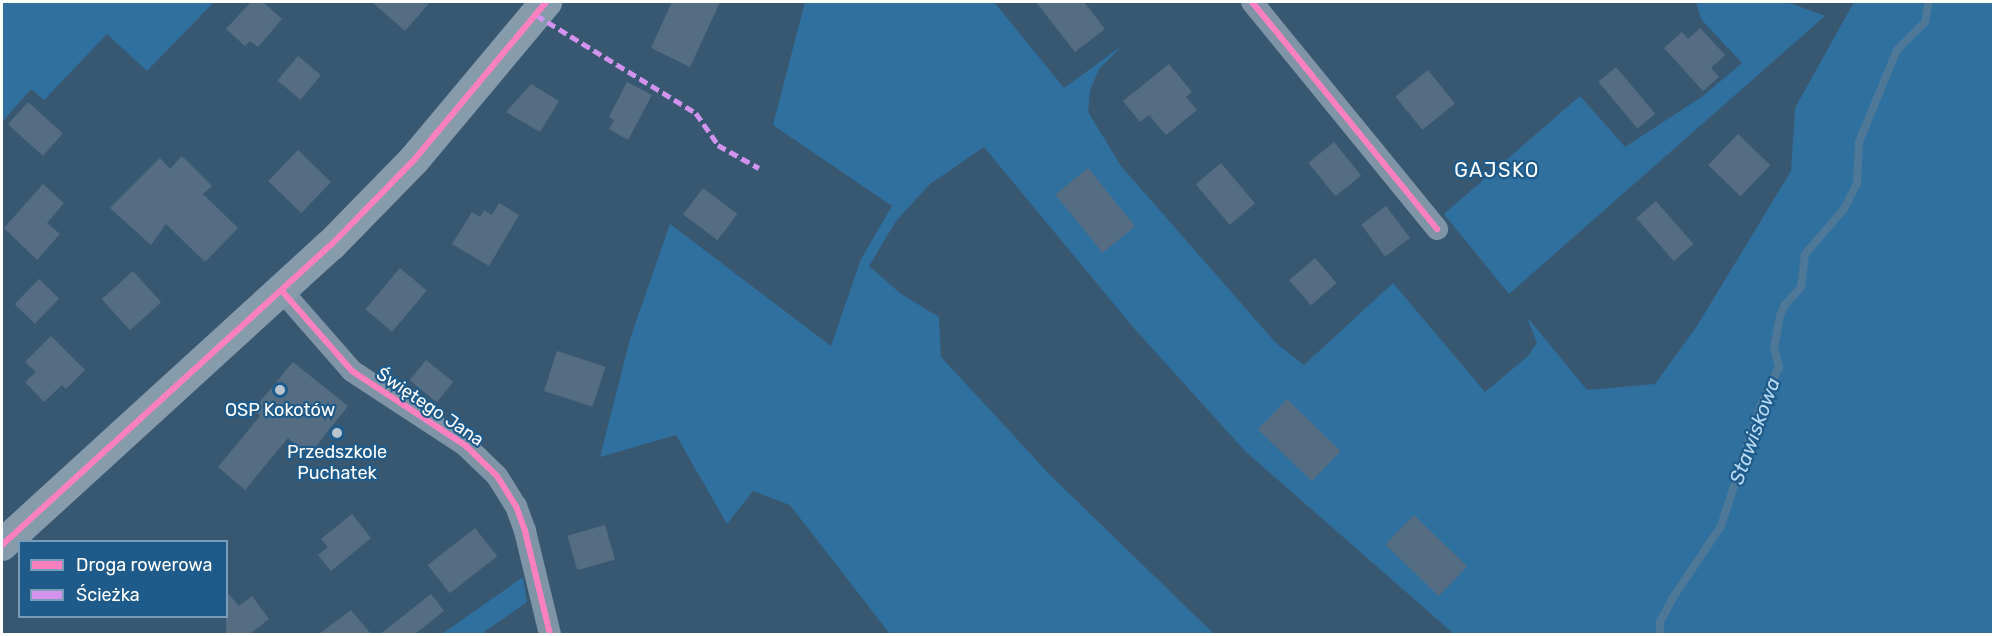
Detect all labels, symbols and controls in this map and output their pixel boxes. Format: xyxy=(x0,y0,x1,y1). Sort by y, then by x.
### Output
district label: GAJSKO xyxy=(1454,158,1540,182)
street label: Świętego Jana xyxy=(372,363,488,451)
water label: Stawiskowa xyxy=(1725,374,1785,488)
marker: OSP Kokotów xyxy=(273,383,287,397)
place label: OSP Kokotów xyxy=(225,399,335,421)
marker: Przedszkole Puchatek xyxy=(330,426,344,440)
place label: Przedszkole Puchatek xyxy=(287,442,387,484)
legend xyxy=(18,540,228,618)
text: Droga rowerowa xyxy=(76,554,212,576)
text: Ścieżka xyxy=(76,584,140,606)

